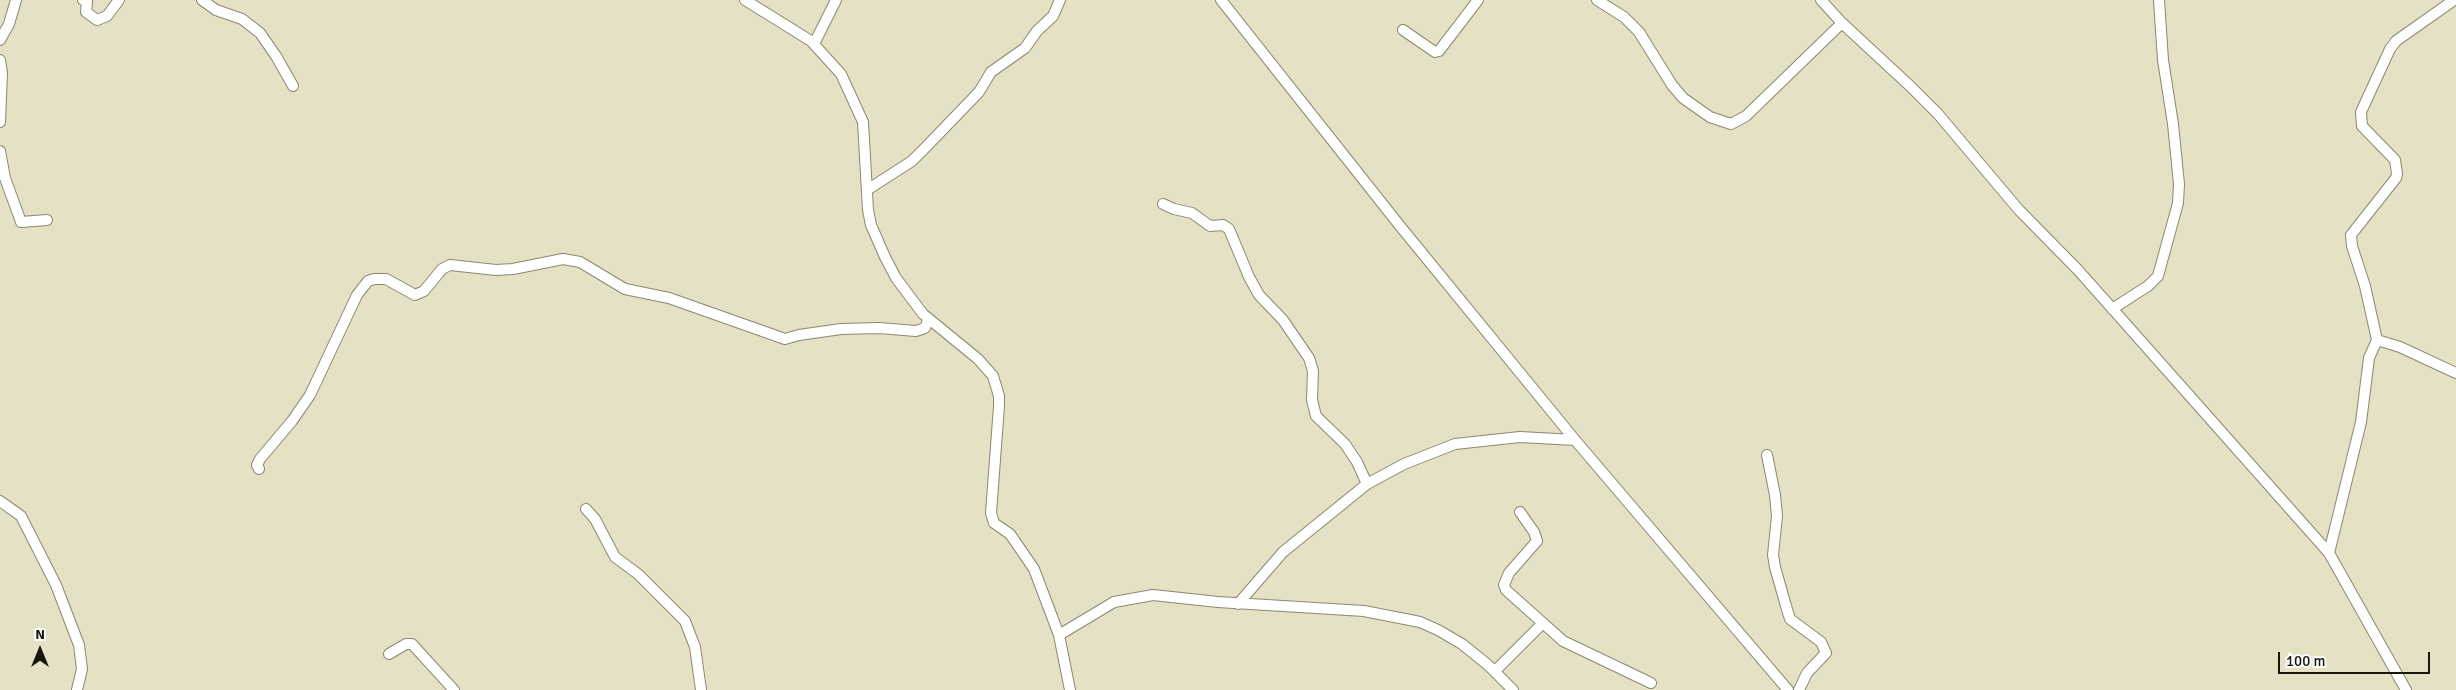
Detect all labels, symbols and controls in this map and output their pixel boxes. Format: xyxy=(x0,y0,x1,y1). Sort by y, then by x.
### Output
north arrow xyxy=(15,625,65,675)
text: N xyxy=(35,626,45,643)
scale bar xyxy=(2281,642,2434,674)
text: 100 m xyxy=(2286,652,2326,670)

